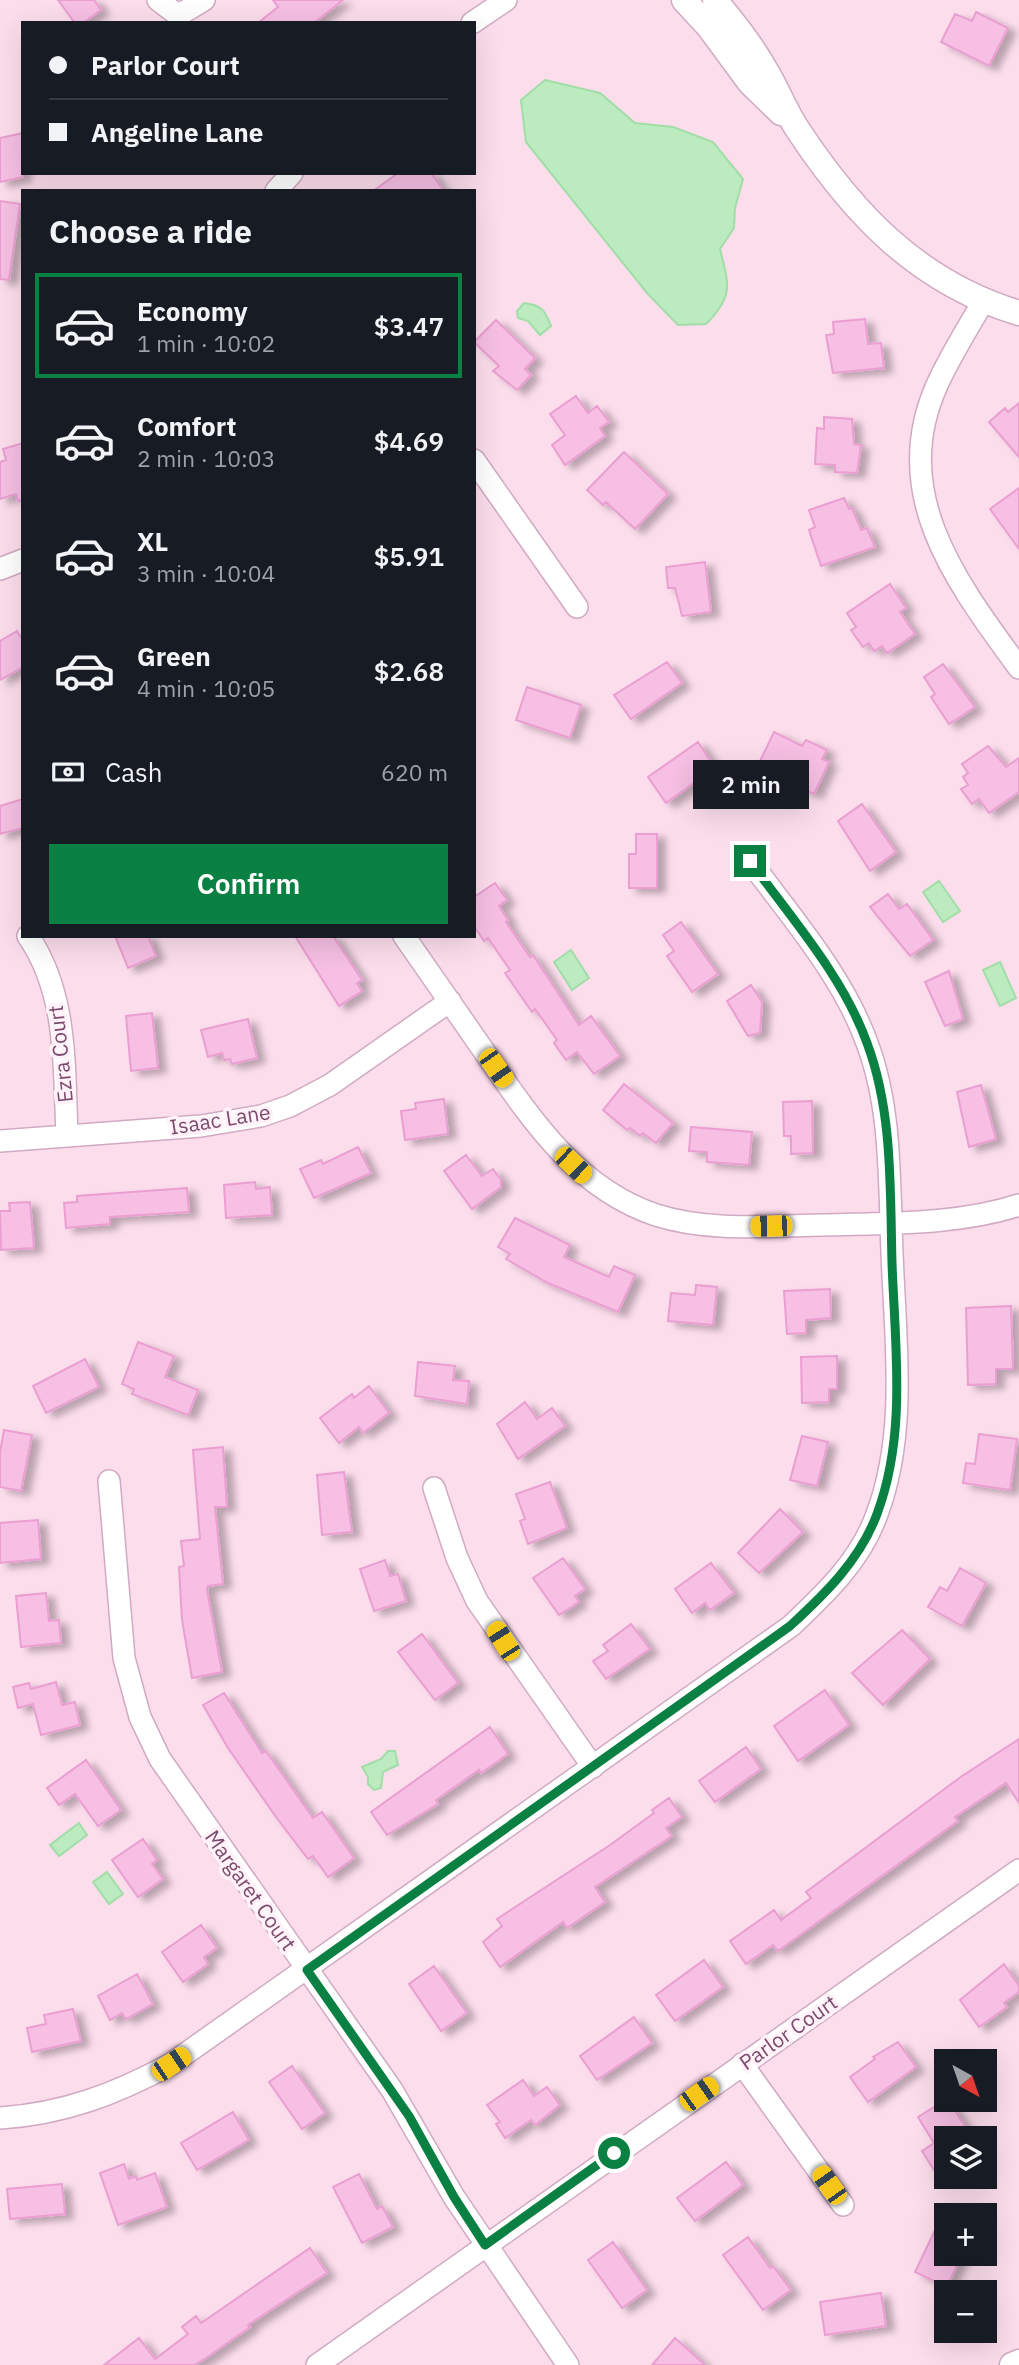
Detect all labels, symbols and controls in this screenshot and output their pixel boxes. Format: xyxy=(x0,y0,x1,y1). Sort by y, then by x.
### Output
text: Parlor Court xyxy=(91,48,240,82)
text: Angeline Lane xyxy=(91,115,263,149)
text: Choose a ride xyxy=(49,210,252,252)
icon: car xyxy=(53,294,116,357)
text: Economy xyxy=(137,294,248,328)
text: $3.47 xyxy=(374,309,444,343)
text: 1 min · 10:02 xyxy=(137,328,275,358)
icon: car xyxy=(53,409,116,472)
text: Comfort xyxy=(137,409,236,443)
text: $4.69 xyxy=(374,424,444,458)
text: 2 min · 10:03 xyxy=(137,443,275,473)
icon: car xyxy=(53,524,116,587)
text: XL xyxy=(137,524,168,558)
text: $5.91 xyxy=(374,539,444,573)
text: 3 min · 10:04 xyxy=(137,558,275,588)
icon: car xyxy=(53,639,116,702)
text: Green xyxy=(137,639,211,673)
text: $2.68 xyxy=(374,654,444,688)
text: 4 min · 10:05 xyxy=(137,673,275,703)
icon: cash xyxy=(49,753,87,791)
text: Cash xyxy=(105,755,162,789)
text: 620 m xyxy=(381,757,448,787)
callout: 2 min xyxy=(692,760,808,808)
text: 2 min xyxy=(721,769,781,799)
button: Confirm xyxy=(49,844,448,924)
route end xyxy=(734,845,766,877)
street label: Ezra Court xyxy=(41,1004,79,1104)
car xyxy=(476,1045,517,1091)
street label: Isaac Lane xyxy=(168,1097,272,1141)
car xyxy=(551,1143,596,1187)
car xyxy=(750,1215,793,1237)
car xyxy=(483,1618,524,1664)
street label: Margaret Court xyxy=(199,1824,303,1956)
street label: Parlor Court xyxy=(733,1988,843,2076)
car xyxy=(148,2044,195,2084)
north arrow xyxy=(934,2049,998,2112)
map controls xyxy=(934,2049,997,2343)
car xyxy=(676,2073,723,2115)
button: layers xyxy=(934,2126,997,2189)
route start xyxy=(598,2137,630,2169)
car xyxy=(809,2162,850,2208)
button: + xyxy=(934,2203,997,2266)
button: − xyxy=(934,2280,997,2343)

